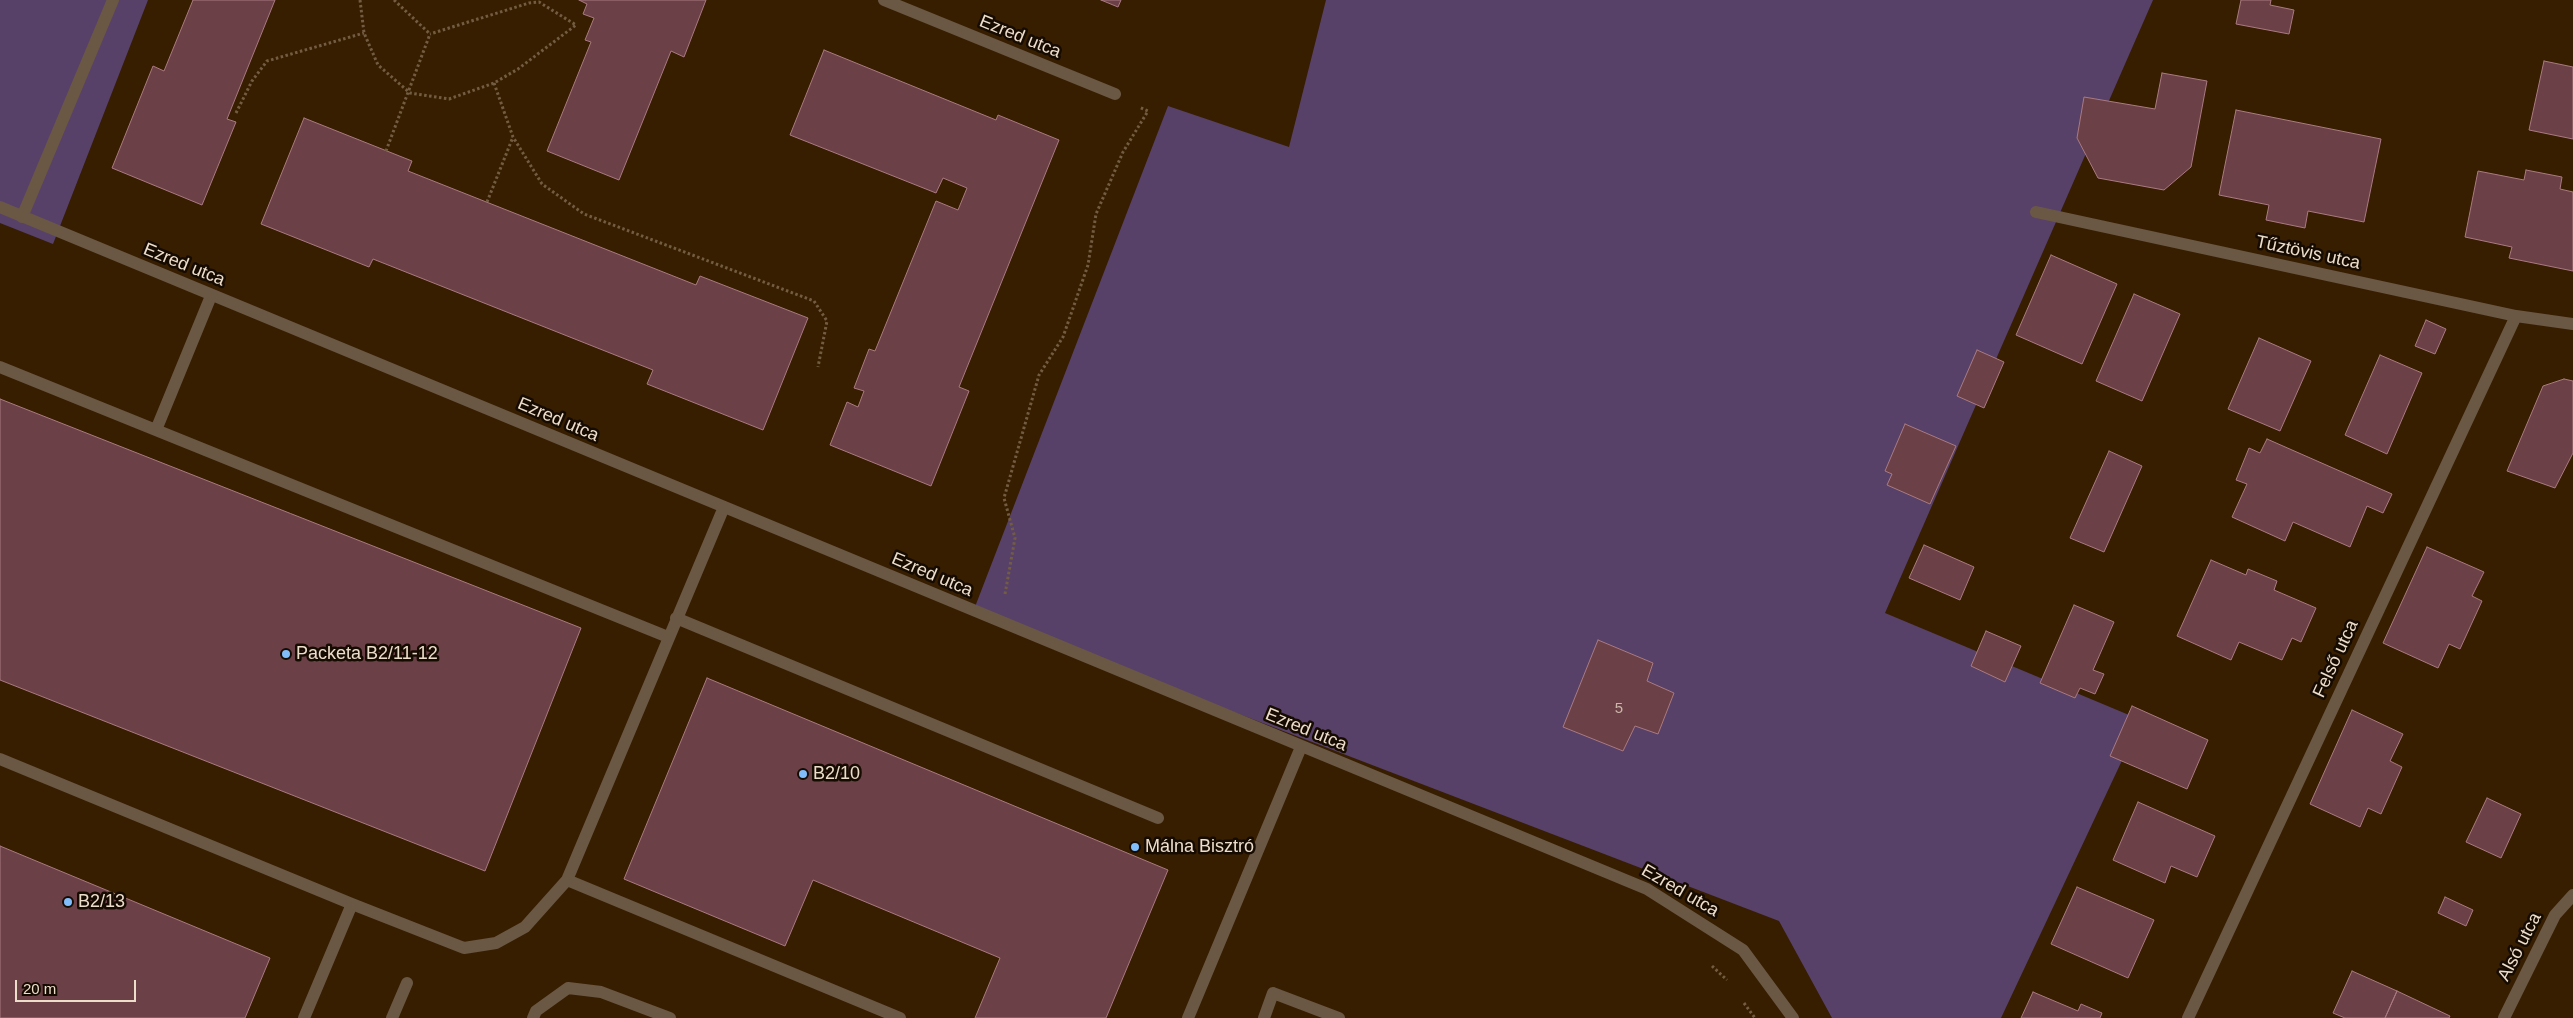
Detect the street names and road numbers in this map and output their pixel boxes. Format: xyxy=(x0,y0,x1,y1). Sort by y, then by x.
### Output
street label: Ezred utca xyxy=(976,11,1064,63)
street label: Tűztövis utca xyxy=(2254,231,2362,275)
street label: Ezred utca xyxy=(140,239,228,291)
street label: Ezred utca xyxy=(514,393,602,447)
street label: Ezred utca xyxy=(888,548,976,602)
street label: Felső utca xyxy=(2309,617,2363,701)
street label: Ezred utca xyxy=(1262,704,1350,756)
street label: Ezred utca xyxy=(1637,860,1723,922)
street label: Alsó utca xyxy=(2494,909,2546,985)

